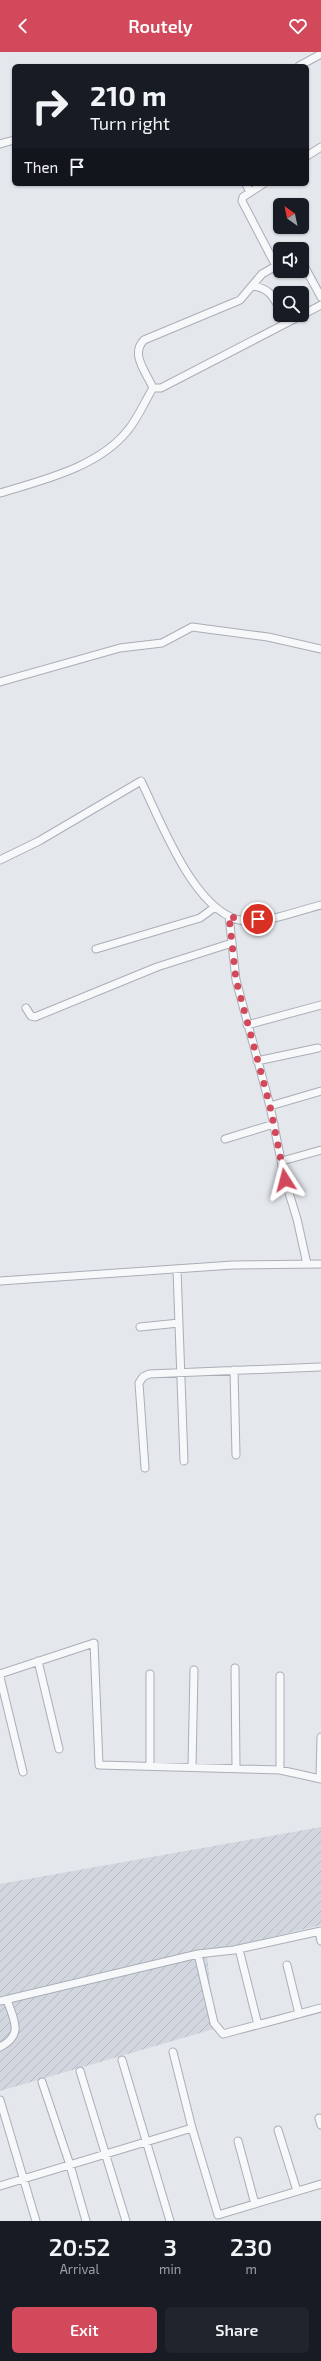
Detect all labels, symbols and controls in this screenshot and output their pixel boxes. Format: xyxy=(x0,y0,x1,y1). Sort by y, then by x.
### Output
icon: back xyxy=(12,15,34,37)
text: Routely xyxy=(128,15,193,37)
icon: heart xyxy=(287,15,309,37)
text: 210 m xyxy=(90,78,167,112)
icon: right xyxy=(24,80,76,132)
text: Turn right xyxy=(90,112,170,134)
icon: arrive xyxy=(66,156,88,178)
text: Then xyxy=(24,158,58,176)
north arrow xyxy=(273,198,309,234)
map controls xyxy=(273,198,309,322)
button: sound xyxy=(273,242,309,278)
button: search xyxy=(273,286,309,322)
pin xyxy=(241,902,275,936)
icon: arrive xyxy=(247,908,269,930)
position arrow xyxy=(264,1159,306,1201)
text: 20:52 xyxy=(49,2232,110,2261)
text: 3 xyxy=(163,2232,177,2261)
text: 230 xyxy=(230,2232,272,2261)
text: Arrival xyxy=(60,2261,99,2277)
text: min xyxy=(159,2261,181,2277)
text: m xyxy=(245,2261,257,2277)
button: Exit xyxy=(12,2307,157,2353)
button: Share xyxy=(165,2307,309,2353)

